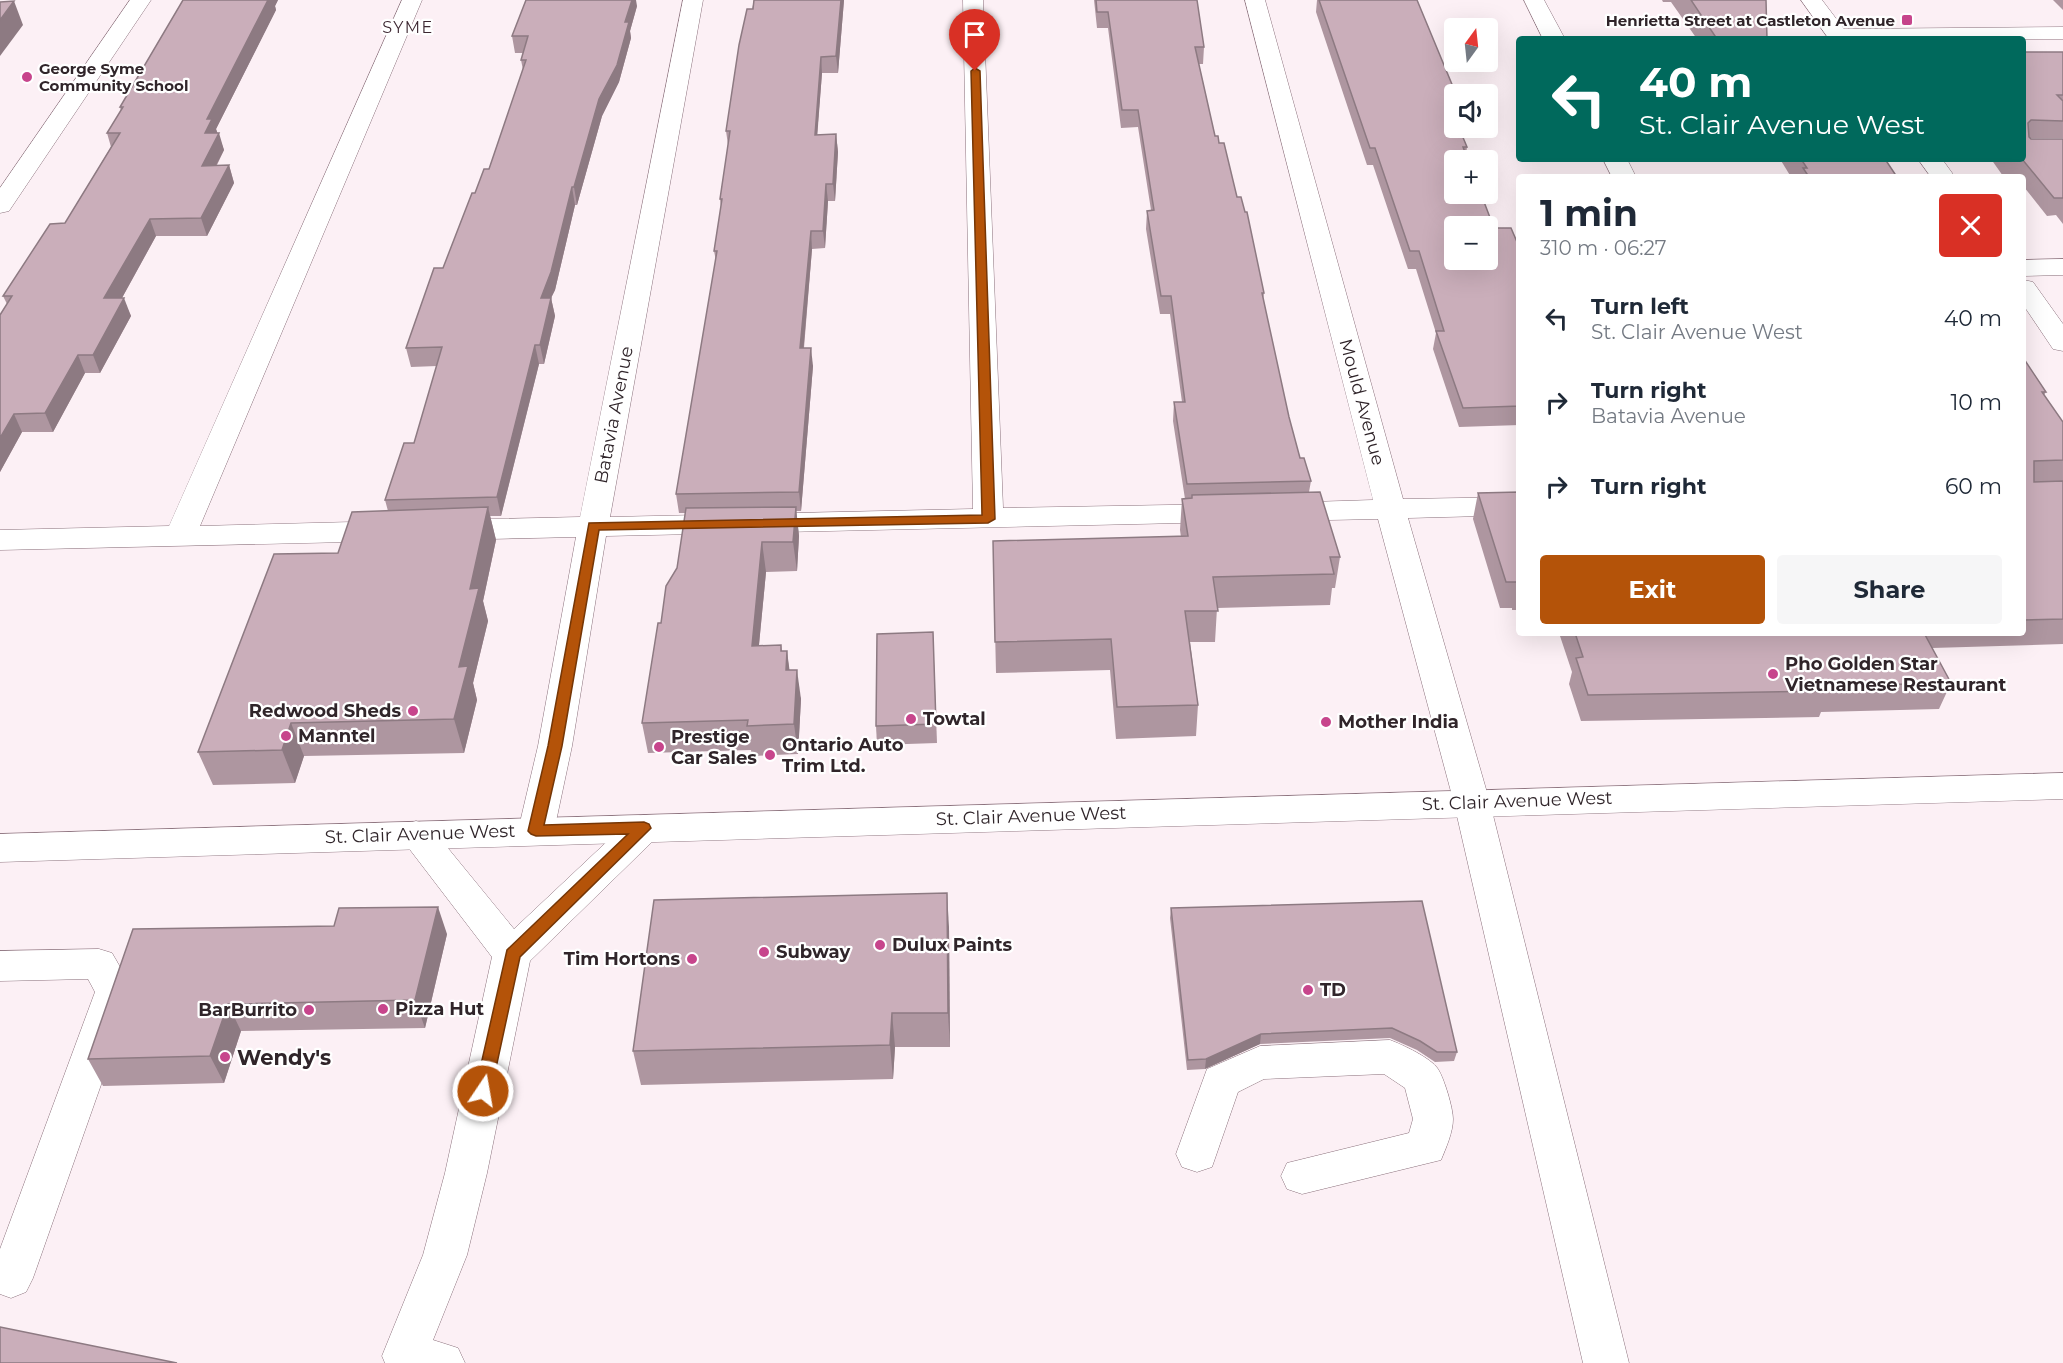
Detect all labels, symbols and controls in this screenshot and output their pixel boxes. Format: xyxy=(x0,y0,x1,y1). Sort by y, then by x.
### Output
pin xyxy=(949,9,1000,71)
place label: Henrietta Street at Castleton Avenue xyxy=(1606,11,1895,30)
marker: Henrietta Street at Castleton Avenue xyxy=(1900,13,1914,27)
district label: SYME xyxy=(382,18,434,37)
icon: arrive xyxy=(958,18,991,51)
north arrow xyxy=(1444,18,1498,72)
map controls xyxy=(1444,18,1498,270)
text: 40 m xyxy=(1639,56,1752,108)
place label: George Syme Community School xyxy=(39,59,188,95)
icon: left xyxy=(1540,60,1618,138)
marker: George Syme Community School xyxy=(20,70,34,84)
button: sound xyxy=(1444,84,1498,138)
text: St. Clair Avenue West xyxy=(1639,108,1925,141)
button: + xyxy=(1444,150,1498,204)
text: 1 min xyxy=(1540,191,1638,235)
button: close xyxy=(1939,194,2002,257)
button: − xyxy=(1444,216,1498,270)
text: 310 m · 06:27 xyxy=(1540,236,1666,260)
text: Turn left xyxy=(1591,293,1689,320)
icon: left xyxy=(1540,302,1573,335)
text: 40 m xyxy=(1944,305,2002,332)
text: St. Clair Avenue West xyxy=(1591,320,1803,344)
street label: Mould Avenue xyxy=(1335,336,1390,468)
street label: Batavia Avenue xyxy=(590,344,638,486)
text: Turn right xyxy=(1591,377,1706,404)
icon: right xyxy=(1540,386,1573,419)
text: 10 m xyxy=(1950,389,2002,416)
text: Batavia Avenue xyxy=(1591,404,1746,428)
icon: right xyxy=(1540,470,1573,503)
text: Turn right xyxy=(1591,473,1706,500)
text: 60 m xyxy=(1945,473,2002,500)
button: Exit xyxy=(1540,555,1765,624)
button: Share xyxy=(1777,555,2002,624)
place label: Pho Golden Star Vietnamese Restaurant xyxy=(1784,653,2007,696)
marker: Pho Golden Star Vietnamese Restaurant xyxy=(1766,667,1780,681)
place label: Redwood Sheds xyxy=(249,700,401,722)
marker: Redwood Sheds xyxy=(406,704,420,718)
place label: Towtal xyxy=(923,708,986,730)
place label: Mother India xyxy=(1338,711,1459,733)
marker: Towtal xyxy=(904,712,918,726)
marker: Mother India xyxy=(1319,715,1333,729)
place label: Manntel xyxy=(298,725,375,747)
place label: Prestige Car Sales xyxy=(671,726,757,769)
marker: Manntel xyxy=(279,729,293,743)
place label: Ontario Auto Trim Ltd. xyxy=(782,734,904,777)
marker: Prestige Car Sales xyxy=(652,740,666,754)
marker: Ontario Auto Trim Ltd. xyxy=(763,748,777,762)
street label: St. Clair Avenue West xyxy=(1421,787,1613,815)
street label: St. Clair Avenue West xyxy=(935,802,1127,830)
street label: St. Clair Avenue West xyxy=(324,820,516,848)
place label: Dulux Paints xyxy=(892,934,1013,956)
marker: Dulux Paints xyxy=(873,938,887,952)
place label: Subway xyxy=(776,941,850,963)
marker: Subway xyxy=(757,945,771,959)
place label: Tim Hortons xyxy=(564,948,680,970)
marker: Tim Hortons xyxy=(685,952,699,966)
place label: TD xyxy=(1320,979,1346,1001)
marker: TD xyxy=(1301,983,1315,997)
place label: Pizza Hut xyxy=(395,998,484,1020)
place label: BarBurrito xyxy=(198,999,297,1021)
marker: Pizza Hut xyxy=(376,1002,390,1016)
marker: BarBurrito xyxy=(302,1003,316,1017)
place label: Wendy's xyxy=(237,1045,331,1070)
marker: Wendy's xyxy=(218,1050,232,1064)
position arrow xyxy=(451,1059,515,1123)

